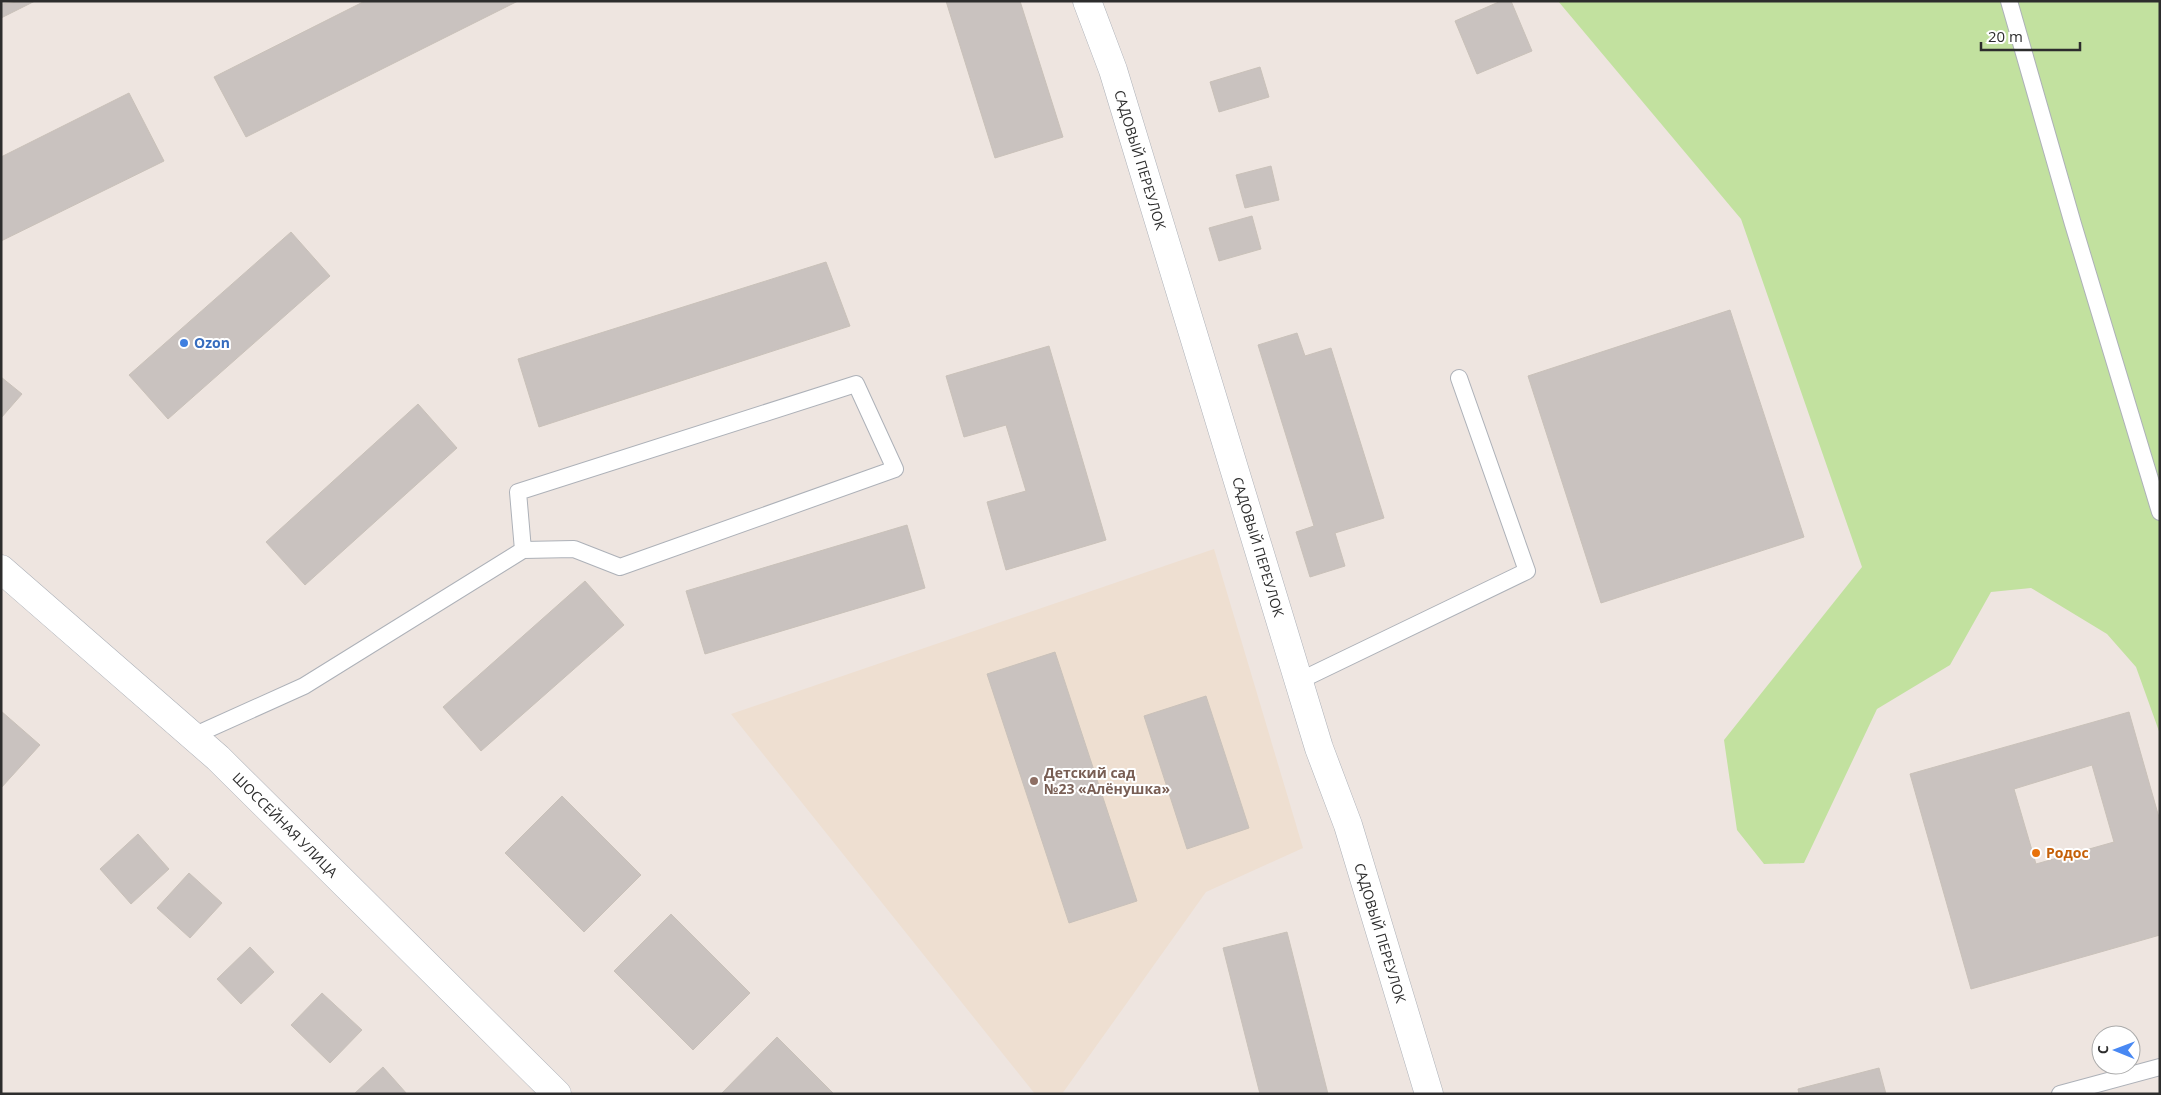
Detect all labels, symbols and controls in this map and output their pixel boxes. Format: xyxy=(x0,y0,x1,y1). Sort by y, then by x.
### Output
scale bar xyxy=(1981,20,2080,52)
text: 20 m xyxy=(1988,26,2023,46)
street label: САДОВЫЙ ПЕРЕУЛОК xyxy=(1110,88,1171,233)
place label: Ozon xyxy=(194,333,230,352)
marker: Ozon xyxy=(178,337,190,349)
street label: САДОВЫЙ ПЕРЕУЛОК xyxy=(1228,475,1289,620)
place label: Детский сад №23 «Алёнушка» xyxy=(1044,763,1171,798)
street label: ШОССЕЙНАЯ УЛИЦА xyxy=(229,768,342,881)
marker: Детский сад №23 «Алёнушка» xyxy=(1028,775,1040,787)
place label: Родос xyxy=(2046,843,2089,862)
marker: Родос xyxy=(2030,847,2042,859)
street label: САДОВЫЙ ПЕРЕУЛОК xyxy=(1350,861,1411,1006)
north arrow xyxy=(2091,1025,2141,1075)
text: С xyxy=(2093,1045,2112,1054)

